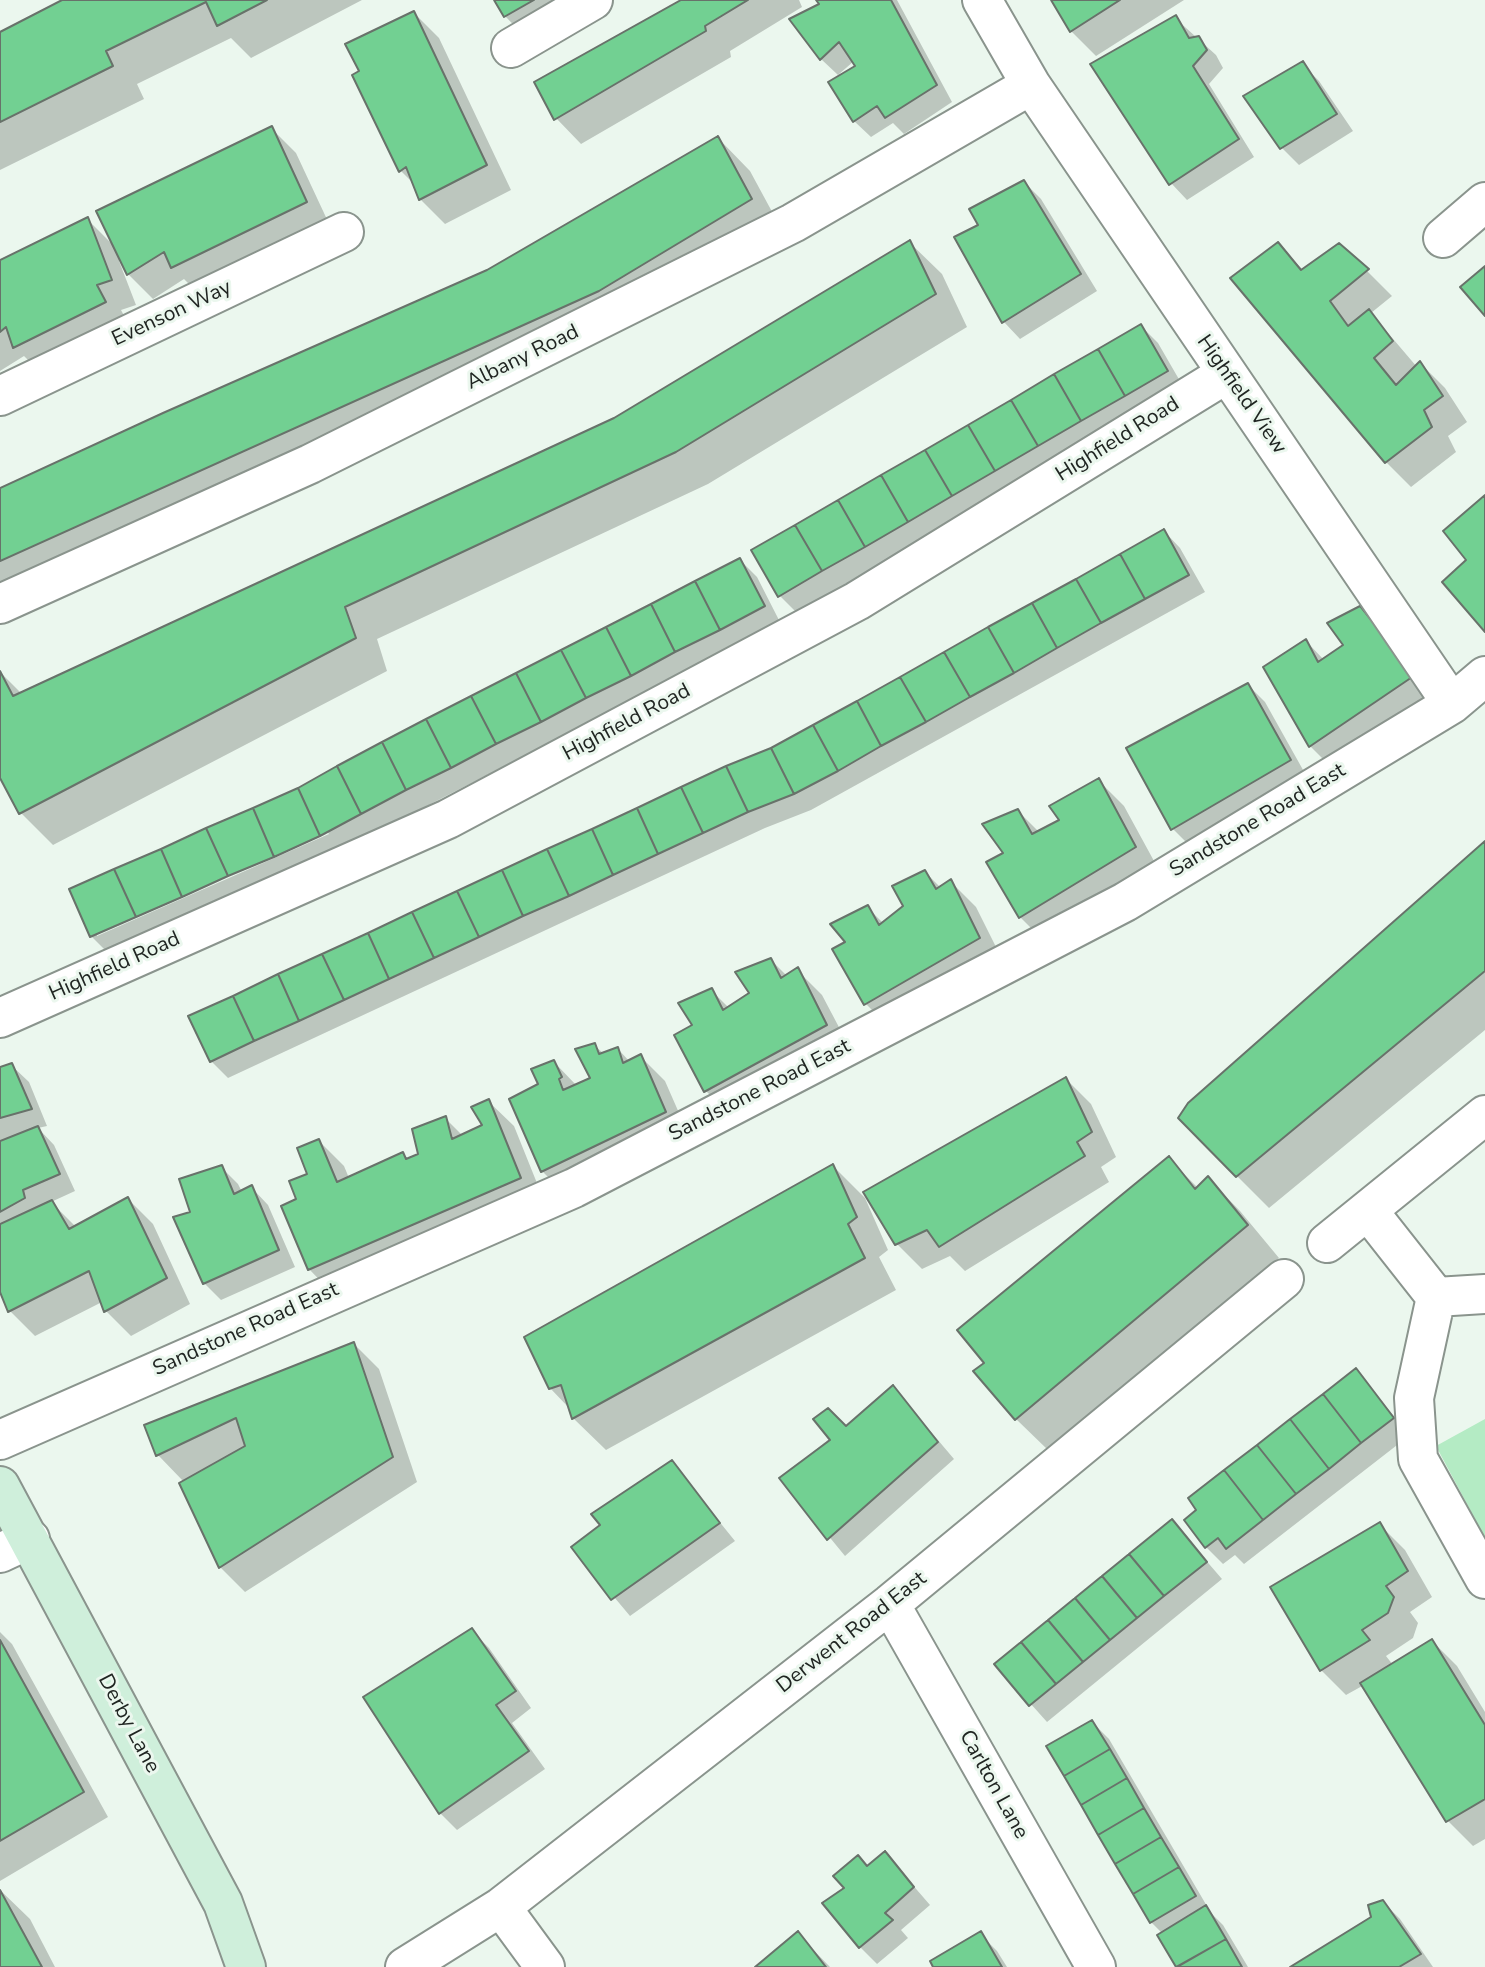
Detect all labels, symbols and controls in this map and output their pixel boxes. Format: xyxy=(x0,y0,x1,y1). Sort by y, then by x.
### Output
street label: Evenson Way xyxy=(108,275,236,353)
street label: Albany Road xyxy=(463,320,583,396)
street label: Highfield View xyxy=(1191,331,1291,459)
street label: Highfield Road xyxy=(1052,392,1184,488)
street label: Highfield Road xyxy=(559,679,695,767)
street label: Sandstone Road East xyxy=(1166,759,1350,883)
street label: Highfield Road xyxy=(46,927,184,1007)
street label: Sandstone Road East xyxy=(665,1034,855,1148)
street label: Sandstone Road East xyxy=(149,1278,343,1382)
street label: Derwent Road East xyxy=(772,1567,932,1699)
street label: Derby Lane xyxy=(91,1670,165,1778)
street label: Carlton Lane xyxy=(953,1726,1033,1844)

